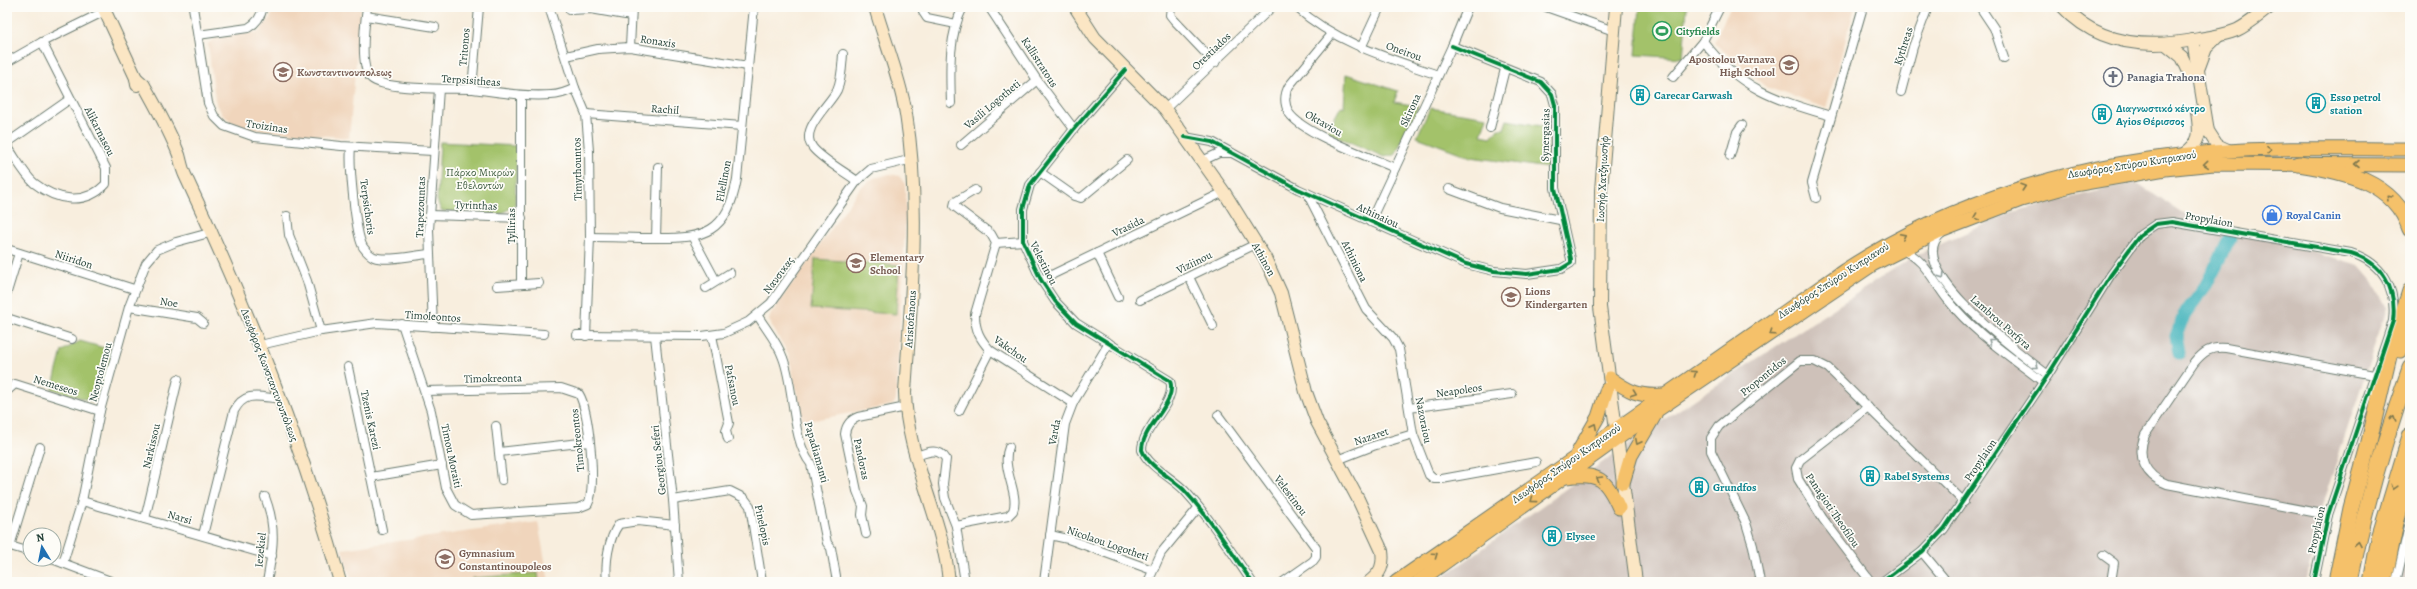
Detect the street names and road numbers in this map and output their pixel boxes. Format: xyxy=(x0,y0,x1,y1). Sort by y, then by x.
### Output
street label: Kythreas xyxy=(1890,25,1917,67)
street label: Tritonos xyxy=(455,27,474,67)
street label: Orestiados xyxy=(1189,29,1234,74)
street label: Ronaxis xyxy=(639,31,677,52)
street label: Kallistratous xyxy=(1018,34,1061,90)
street label: Oneirou xyxy=(1384,38,1424,65)
street label: Terpsisitheas xyxy=(441,71,501,90)
street label: Vasili Logotheti xyxy=(960,76,1024,133)
street label: Skirona xyxy=(1396,90,1425,129)
street label: Rachil xyxy=(650,101,680,118)
street label: Alikarnasou xyxy=(80,103,118,159)
street label: Oktaviou xyxy=(1302,107,1345,140)
street label: Synergasias xyxy=(1538,108,1553,162)
street label: Troizinas xyxy=(245,116,289,137)
street label: Ιωσήφ Χατζηιωσήφ xyxy=(1593,135,1612,223)
street label: Timythountos xyxy=(569,137,586,201)
street label: Λεωφόρος Σπύρου Κυπριανού xyxy=(2066,147,2197,182)
street label: Filellinon xyxy=(712,159,735,203)
street label: Trapezountas xyxy=(412,176,429,238)
street label: Terpsichoris xyxy=(356,179,379,236)
street label: Tyrinthas xyxy=(454,197,498,214)
street label: Athinaiou xyxy=(1353,199,1401,232)
street label: Tyllirias xyxy=(504,208,519,244)
street label: Propylaion xyxy=(2184,208,2234,231)
street label: Vrasida xyxy=(1109,212,1148,241)
street label: Athiniona xyxy=(1338,237,1371,285)
street label: Velestinou xyxy=(1026,238,1061,288)
street label: Athinon xyxy=(1248,239,1279,279)
street label: Λεωφόρος Σπύρου Κυπριανού xyxy=(1774,239,1892,323)
street label: Niiridon xyxy=(53,246,95,273)
street label: Viziinou xyxy=(1173,247,1215,278)
street label: Ναυσικας xyxy=(759,253,797,297)
street label: Aristofanous xyxy=(901,290,920,349)
street label: Lambrou Porfyra xyxy=(1967,292,2035,354)
street label: Noe xyxy=(159,294,179,311)
street label: Λεωφόρος Κωνσταντινουπόλεως xyxy=(237,305,302,444)
street label: Timoleontos xyxy=(404,307,461,326)
street label: Vakchou xyxy=(990,332,1031,367)
street label: Neoptolemou xyxy=(85,341,116,404)
street label: Propontidos xyxy=(1737,353,1790,400)
street label: Pafsanou xyxy=(721,363,744,407)
street label: Timokreonta xyxy=(464,370,523,387)
street label: Nemeseos xyxy=(32,372,80,399)
street label: Neapoleos xyxy=(1435,380,1483,401)
street label: Tzenis Karezi xyxy=(357,389,384,451)
street label: Nazoraiou xyxy=(1412,396,1435,445)
street label: Timokreontos xyxy=(567,408,588,472)
street label: Varda xyxy=(1044,417,1065,447)
street label: Papadiamanti xyxy=(801,420,832,485)
street label: Λεωφόρος Σπύρου Κυπριανού xyxy=(1508,420,1624,507)
street label: Narkissou xyxy=(139,422,164,470)
street label: Timou Moraiti xyxy=(437,423,466,490)
street label: Nazaret xyxy=(1352,423,1391,449)
street label: Georgiou Seferi xyxy=(647,424,670,496)
street label: Propylaion xyxy=(1961,436,2000,485)
street label: Pandoras xyxy=(850,437,873,481)
street label: Panagioti Theofilou xyxy=(1802,470,1863,551)
street label: Velestinou xyxy=(1270,471,1311,519)
street label: Pinelopis xyxy=(751,503,774,547)
street label: Propylaion xyxy=(2304,505,2329,555)
street label: Narsi xyxy=(166,507,194,528)
street label: Nicolaou Logotheti xyxy=(1065,522,1151,564)
street label: Iezekiel xyxy=(251,532,270,568)

